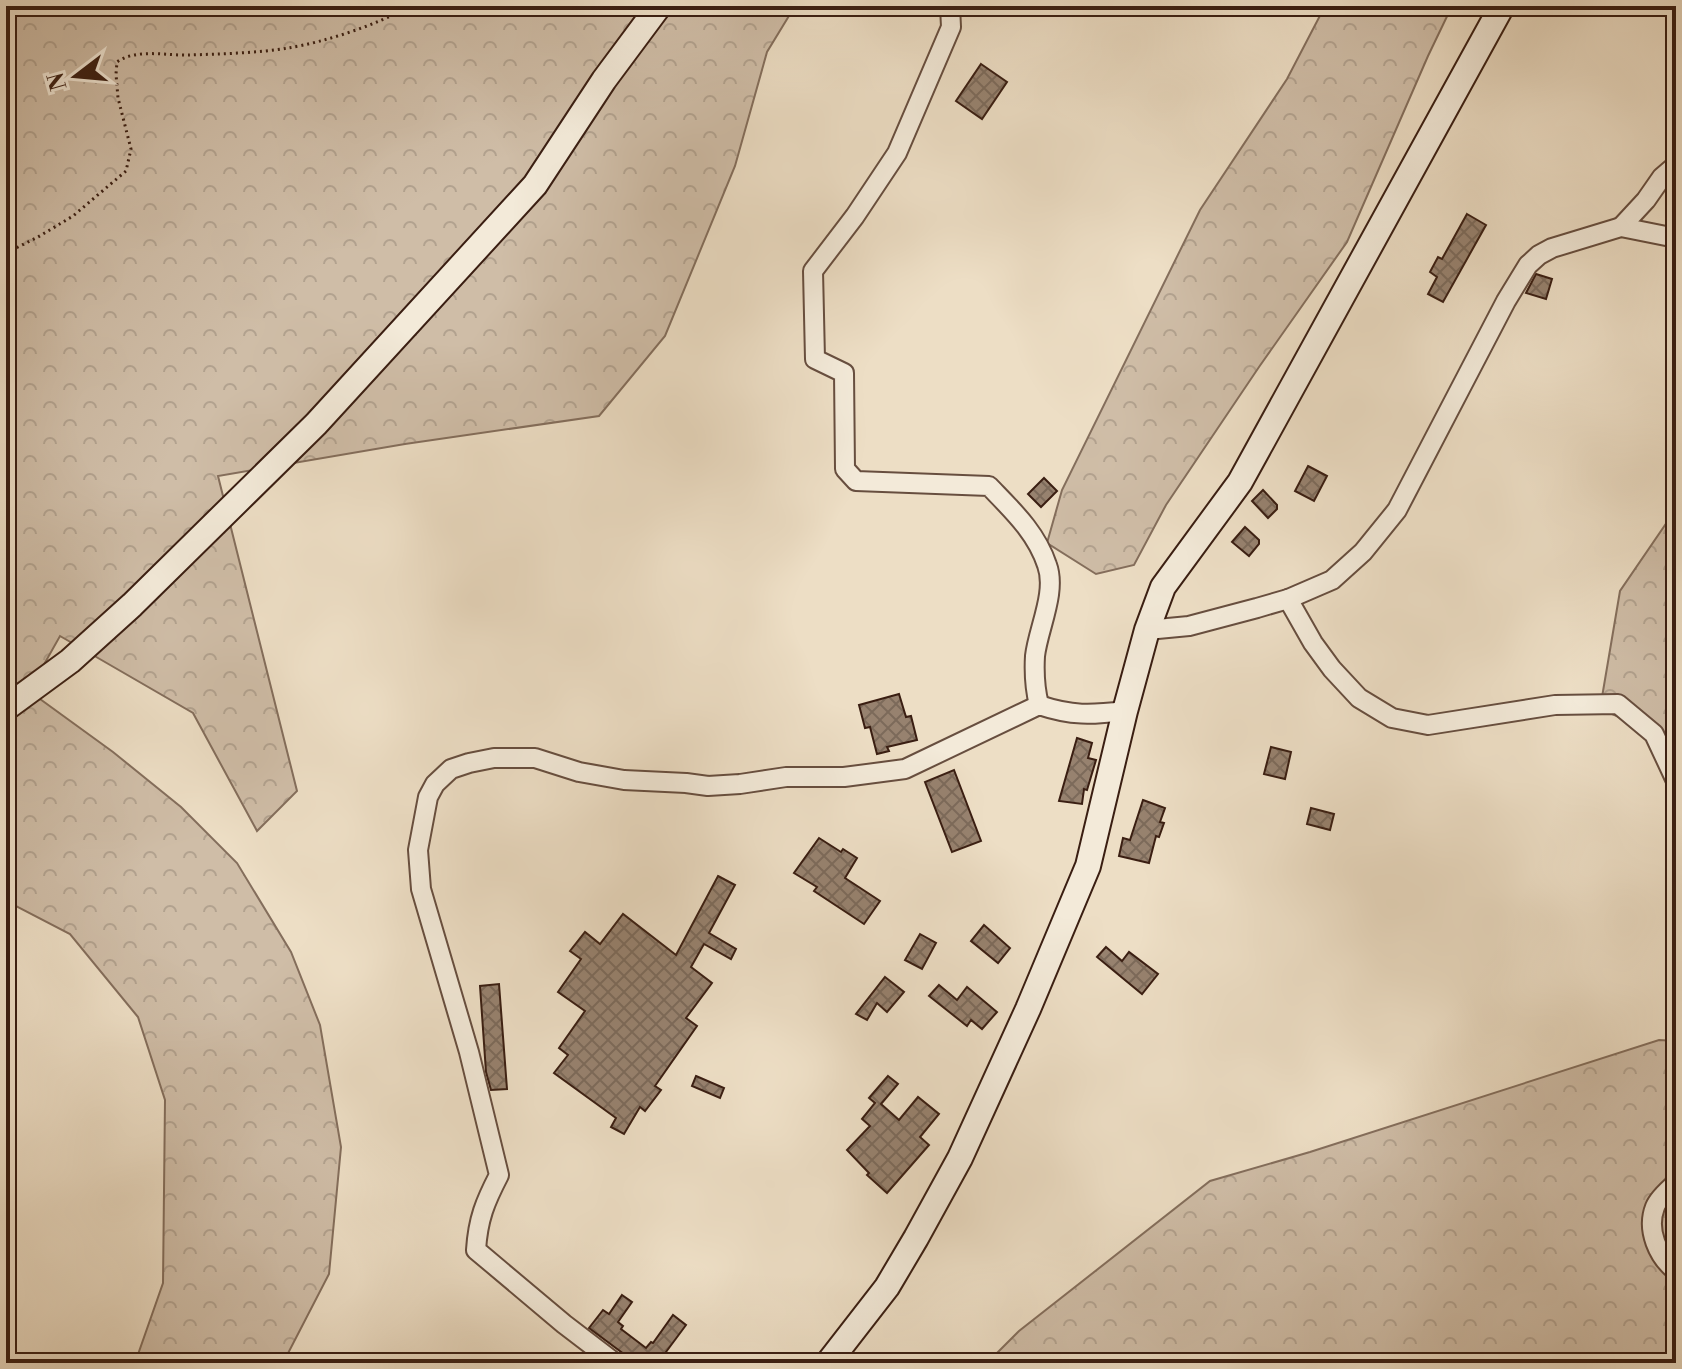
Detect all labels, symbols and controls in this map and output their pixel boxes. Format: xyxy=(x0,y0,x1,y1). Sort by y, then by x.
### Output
north arrow xyxy=(36,36,116,116)
text: N xyxy=(43,68,74,93)

